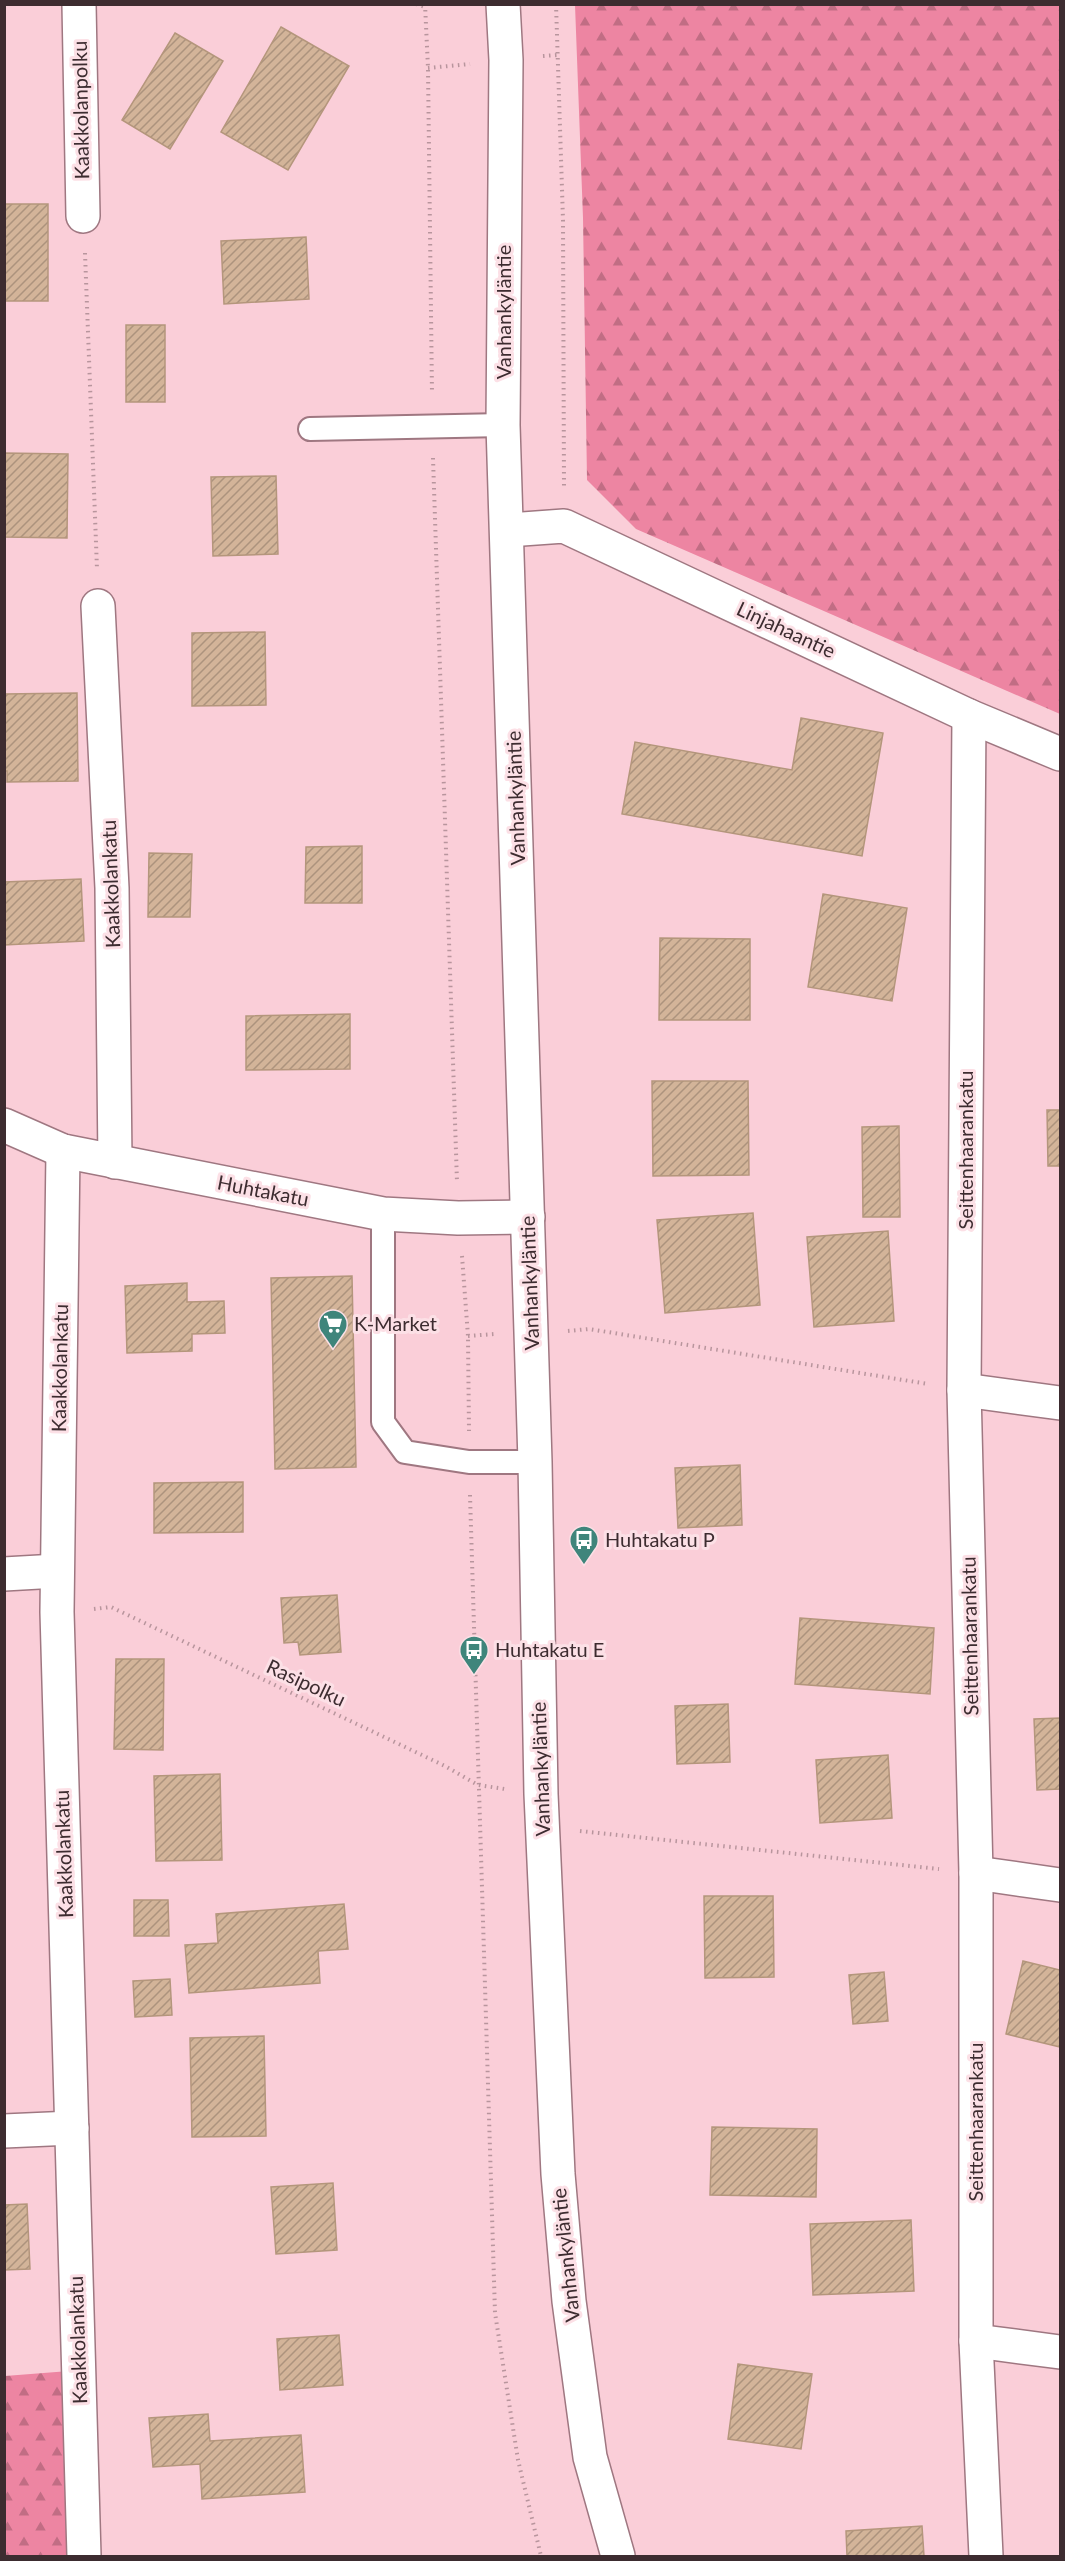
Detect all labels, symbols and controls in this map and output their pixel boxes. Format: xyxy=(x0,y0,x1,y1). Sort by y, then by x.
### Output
street label: Kaakkolanpolku xyxy=(67,41,93,179)
street label: Vanhankyläntie xyxy=(491,245,515,379)
street label: Linjahaantie xyxy=(733,596,839,662)
street label: Vanhankyläntie xyxy=(501,730,529,866)
street label: Kaakkolankatu xyxy=(96,820,124,949)
street label: Seittenhaarankatu xyxy=(953,1070,977,1230)
street label: Huhtakatu xyxy=(215,1169,311,1211)
street label: Vanhankyläntie xyxy=(515,1215,543,1351)
street label: Kaakkolankatu xyxy=(46,1304,72,1432)
supermarket icon: K-Market xyxy=(317,1308,349,1350)
place label: K-Market xyxy=(354,1311,437,1335)
bus stop icon: Huhtakatu P xyxy=(568,1524,600,1566)
place label: Huhtakatu P xyxy=(605,1527,715,1551)
street label: Seittenhaarankatu xyxy=(956,1556,982,1716)
bus stop icon: Huhtakatu E xyxy=(458,1634,490,1676)
place label: Huhtakatu E xyxy=(495,1637,604,1661)
street label: Rasipolku xyxy=(263,1653,350,1711)
street label: Vanhankyläntie xyxy=(526,1701,554,1837)
street label: Kaakkolankatu xyxy=(49,1790,77,1919)
street label: Seittenhaarankatu xyxy=(963,2042,987,2202)
street label: Vanhankyläntie xyxy=(546,2187,584,2323)
street label: Kaakkolankatu xyxy=(63,2276,91,2405)

